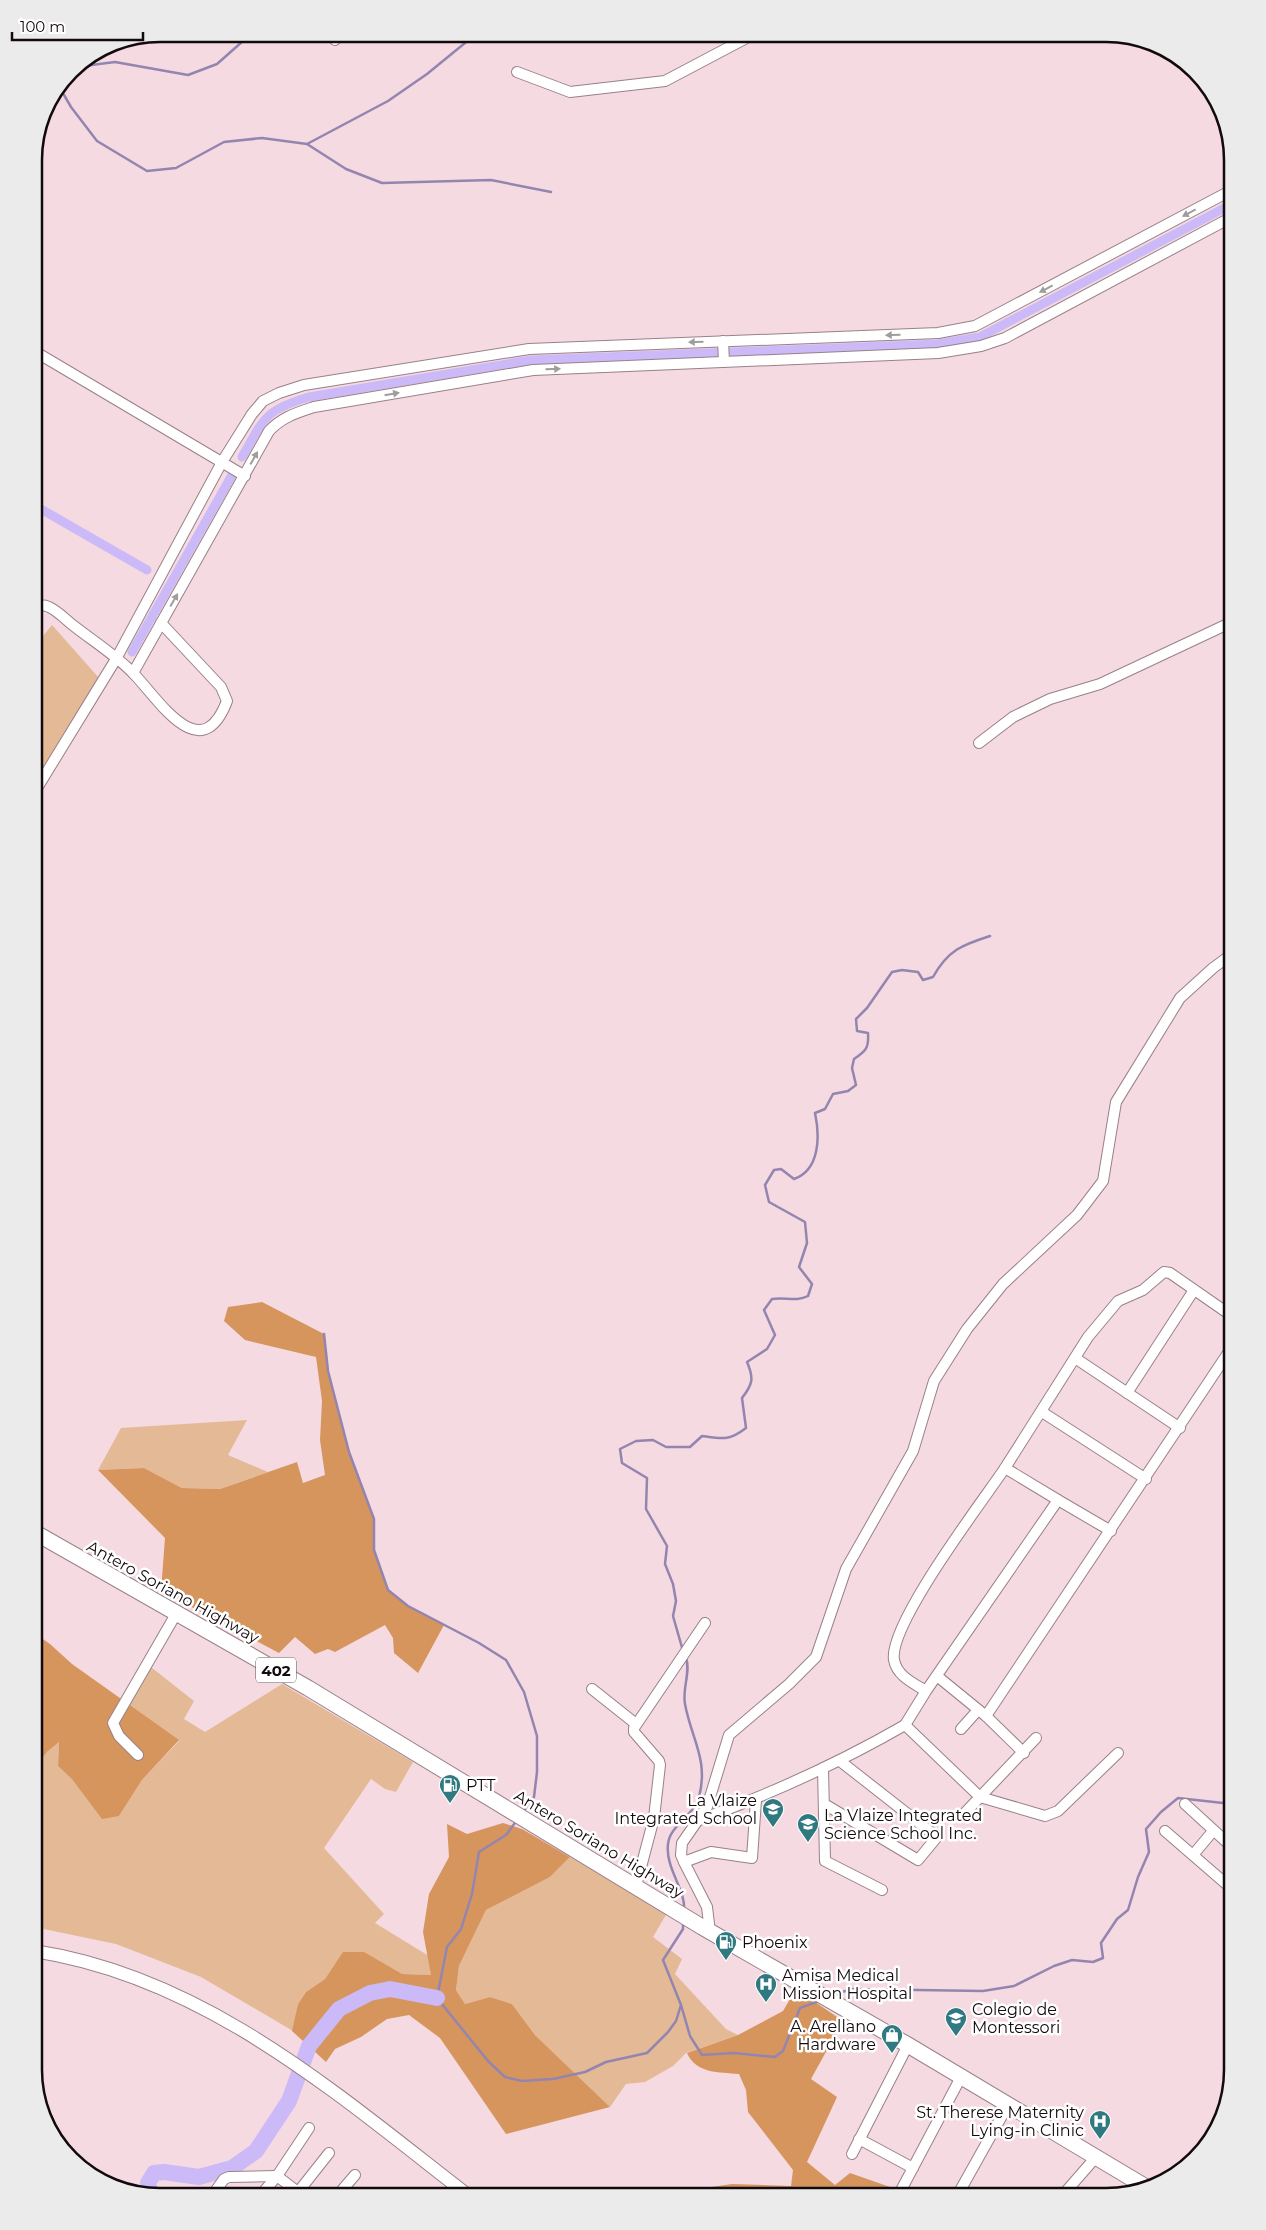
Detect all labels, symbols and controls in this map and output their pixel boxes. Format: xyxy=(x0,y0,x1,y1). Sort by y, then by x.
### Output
scale bar xyxy=(12,10,144,42)
text: 100 m xyxy=(20,17,65,36)
one-way arrow xyxy=(1182,209,1197,217)
one-way arrow xyxy=(1039,285,1053,294)
one-way arrow xyxy=(885,331,901,339)
one-way arrow xyxy=(687,339,703,347)
one-way arrow xyxy=(545,364,561,372)
one-way arrow xyxy=(385,389,401,397)
one-way arrow xyxy=(250,451,258,466)
one-way arrow xyxy=(170,592,178,607)
street label: Antero Soriano Highway xyxy=(84,1537,263,1647)
road number: 402 xyxy=(256,1658,296,1682)
fuel station icon: PTT xyxy=(438,1773,462,1804)
place label: PTT xyxy=(466,1776,496,1795)
street label: Antero Soriano Highway xyxy=(511,1786,687,1902)
place label: La Vlaize Integrated School xyxy=(615,1791,757,1828)
school or university icon: La Vlaize Integrated School xyxy=(761,1797,785,1828)
place label: La Vlaize Integrated Science School Inc. xyxy=(824,1806,982,1843)
school or university icon: La Vlaize Integrated Science School Inc. xyxy=(796,1812,820,1843)
fuel station icon: Phoenix xyxy=(714,1930,738,1961)
place label: Phoenix xyxy=(742,1933,808,1952)
place label: Amisa Medical Mission Hospital xyxy=(782,1966,912,2003)
hospital icon: Amisa Medical Mission Hospital xyxy=(754,1972,778,2003)
place label: Colegio de Montessori xyxy=(972,2000,1060,2037)
school or university icon: Colegio de Montessori xyxy=(944,2006,968,2037)
place label: A. Arellano Hardware xyxy=(790,2017,876,2054)
shop icon: A. Arellano Hardware xyxy=(880,2023,904,2054)
place label: St. Therese Maternity Lying-in Clinic xyxy=(916,2103,1084,2140)
hospital icon: St. Therese Maternity Lying-in Clinic xyxy=(1088,2109,1112,2140)

